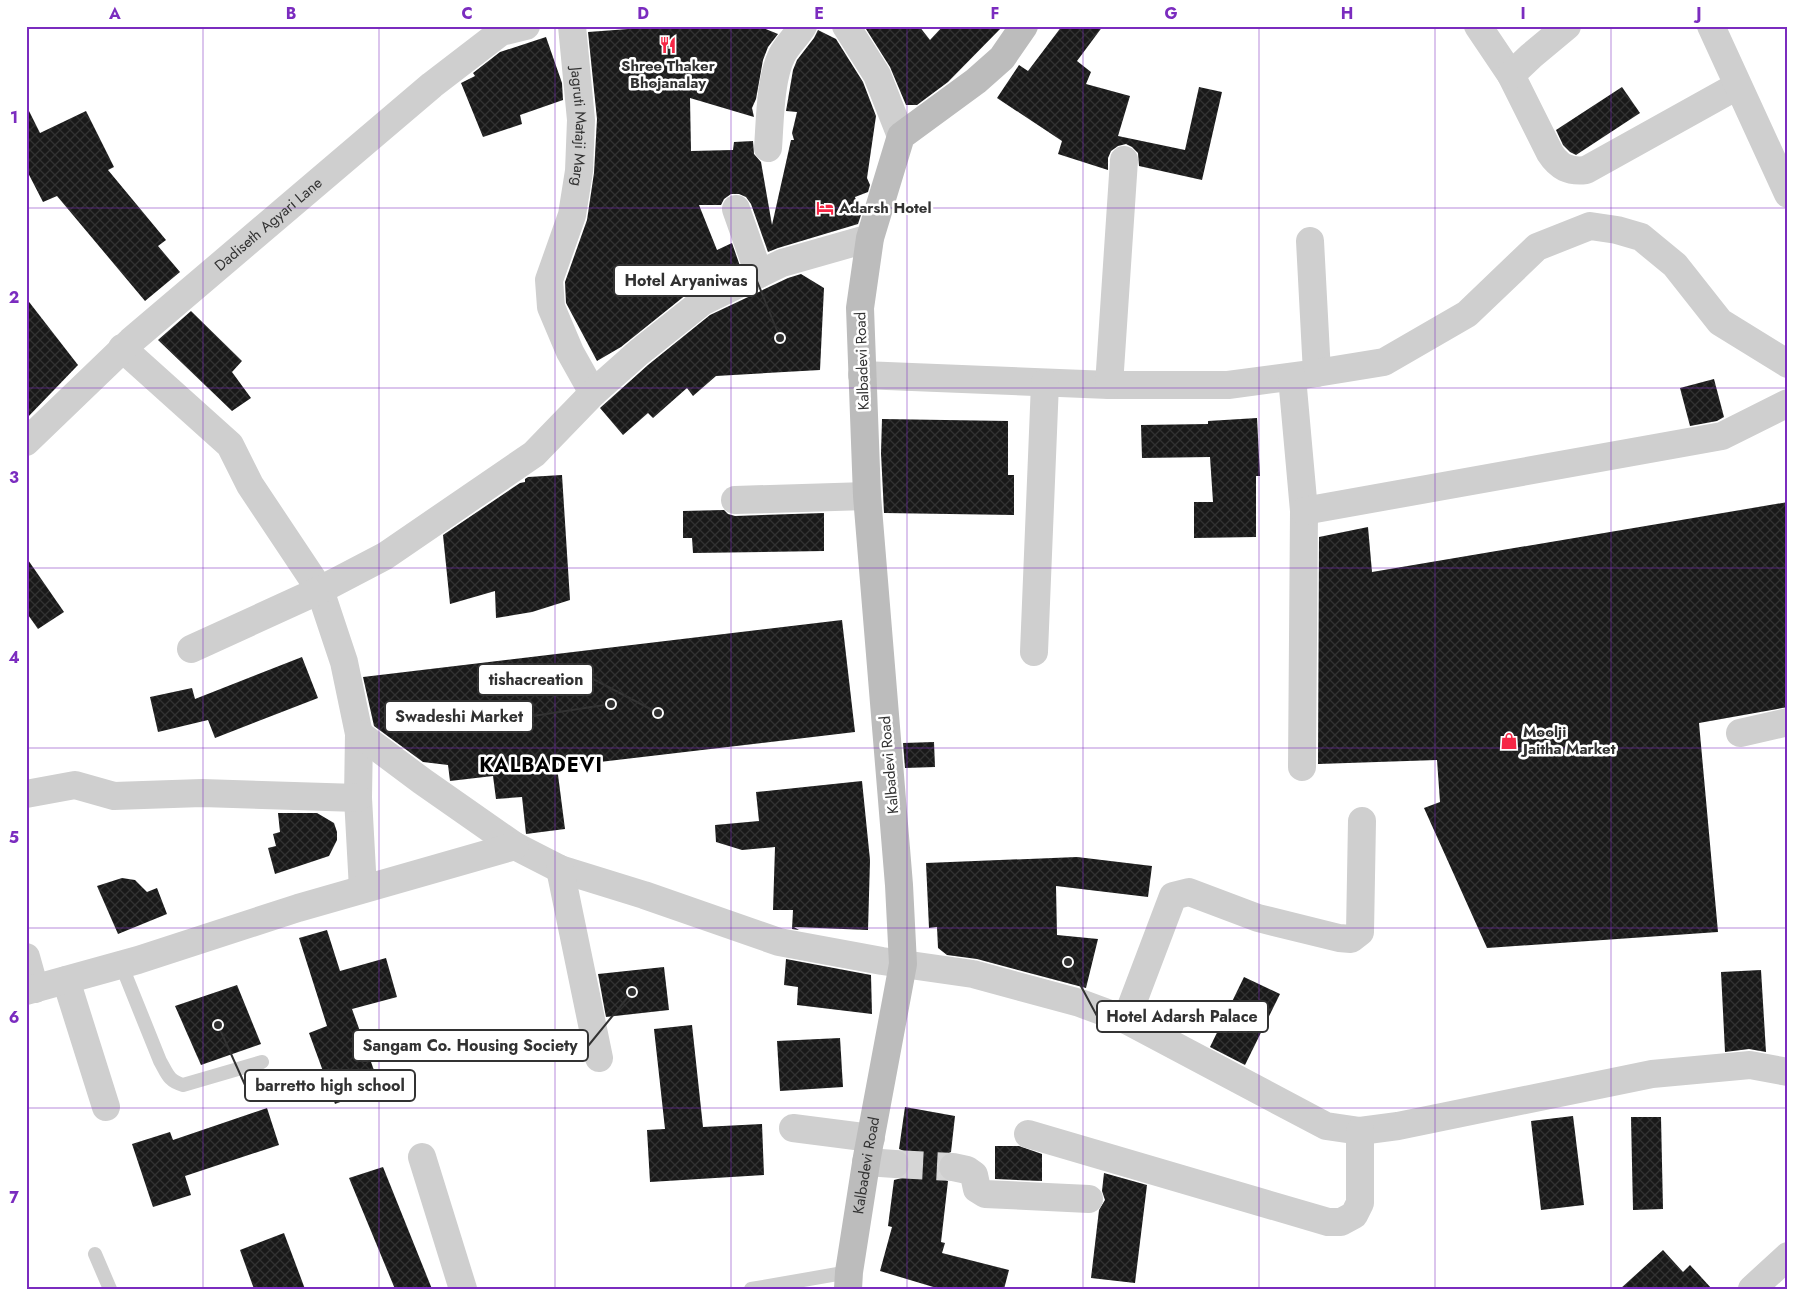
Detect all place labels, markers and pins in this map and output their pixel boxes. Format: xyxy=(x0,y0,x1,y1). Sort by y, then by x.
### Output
restaurant icon: Shree Thaker Bhojanalay xyxy=(658,35,678,55)
place label: Shree Thaker Bhojanalay xyxy=(621,55,716,94)
place label: Adarsh Hotel xyxy=(838,197,931,219)
hotel icon: Adarsh Hotel xyxy=(815,198,835,218)
callout: Hotel Aryaniwas xyxy=(614,265,757,296)
callout: tishacreation xyxy=(478,664,593,695)
callout: Swadeshi Market xyxy=(385,701,533,732)
place label: Moolji Jaitha Market xyxy=(1520,721,1616,760)
shop icon: Moolji Jaitha Market xyxy=(1499,731,1519,751)
callout: Hotel Adarsh Palace xyxy=(1097,1001,1268,1032)
callout: Sangam Co. Housing Society xyxy=(353,1030,588,1061)
callout: barretto high school xyxy=(245,1070,415,1101)

